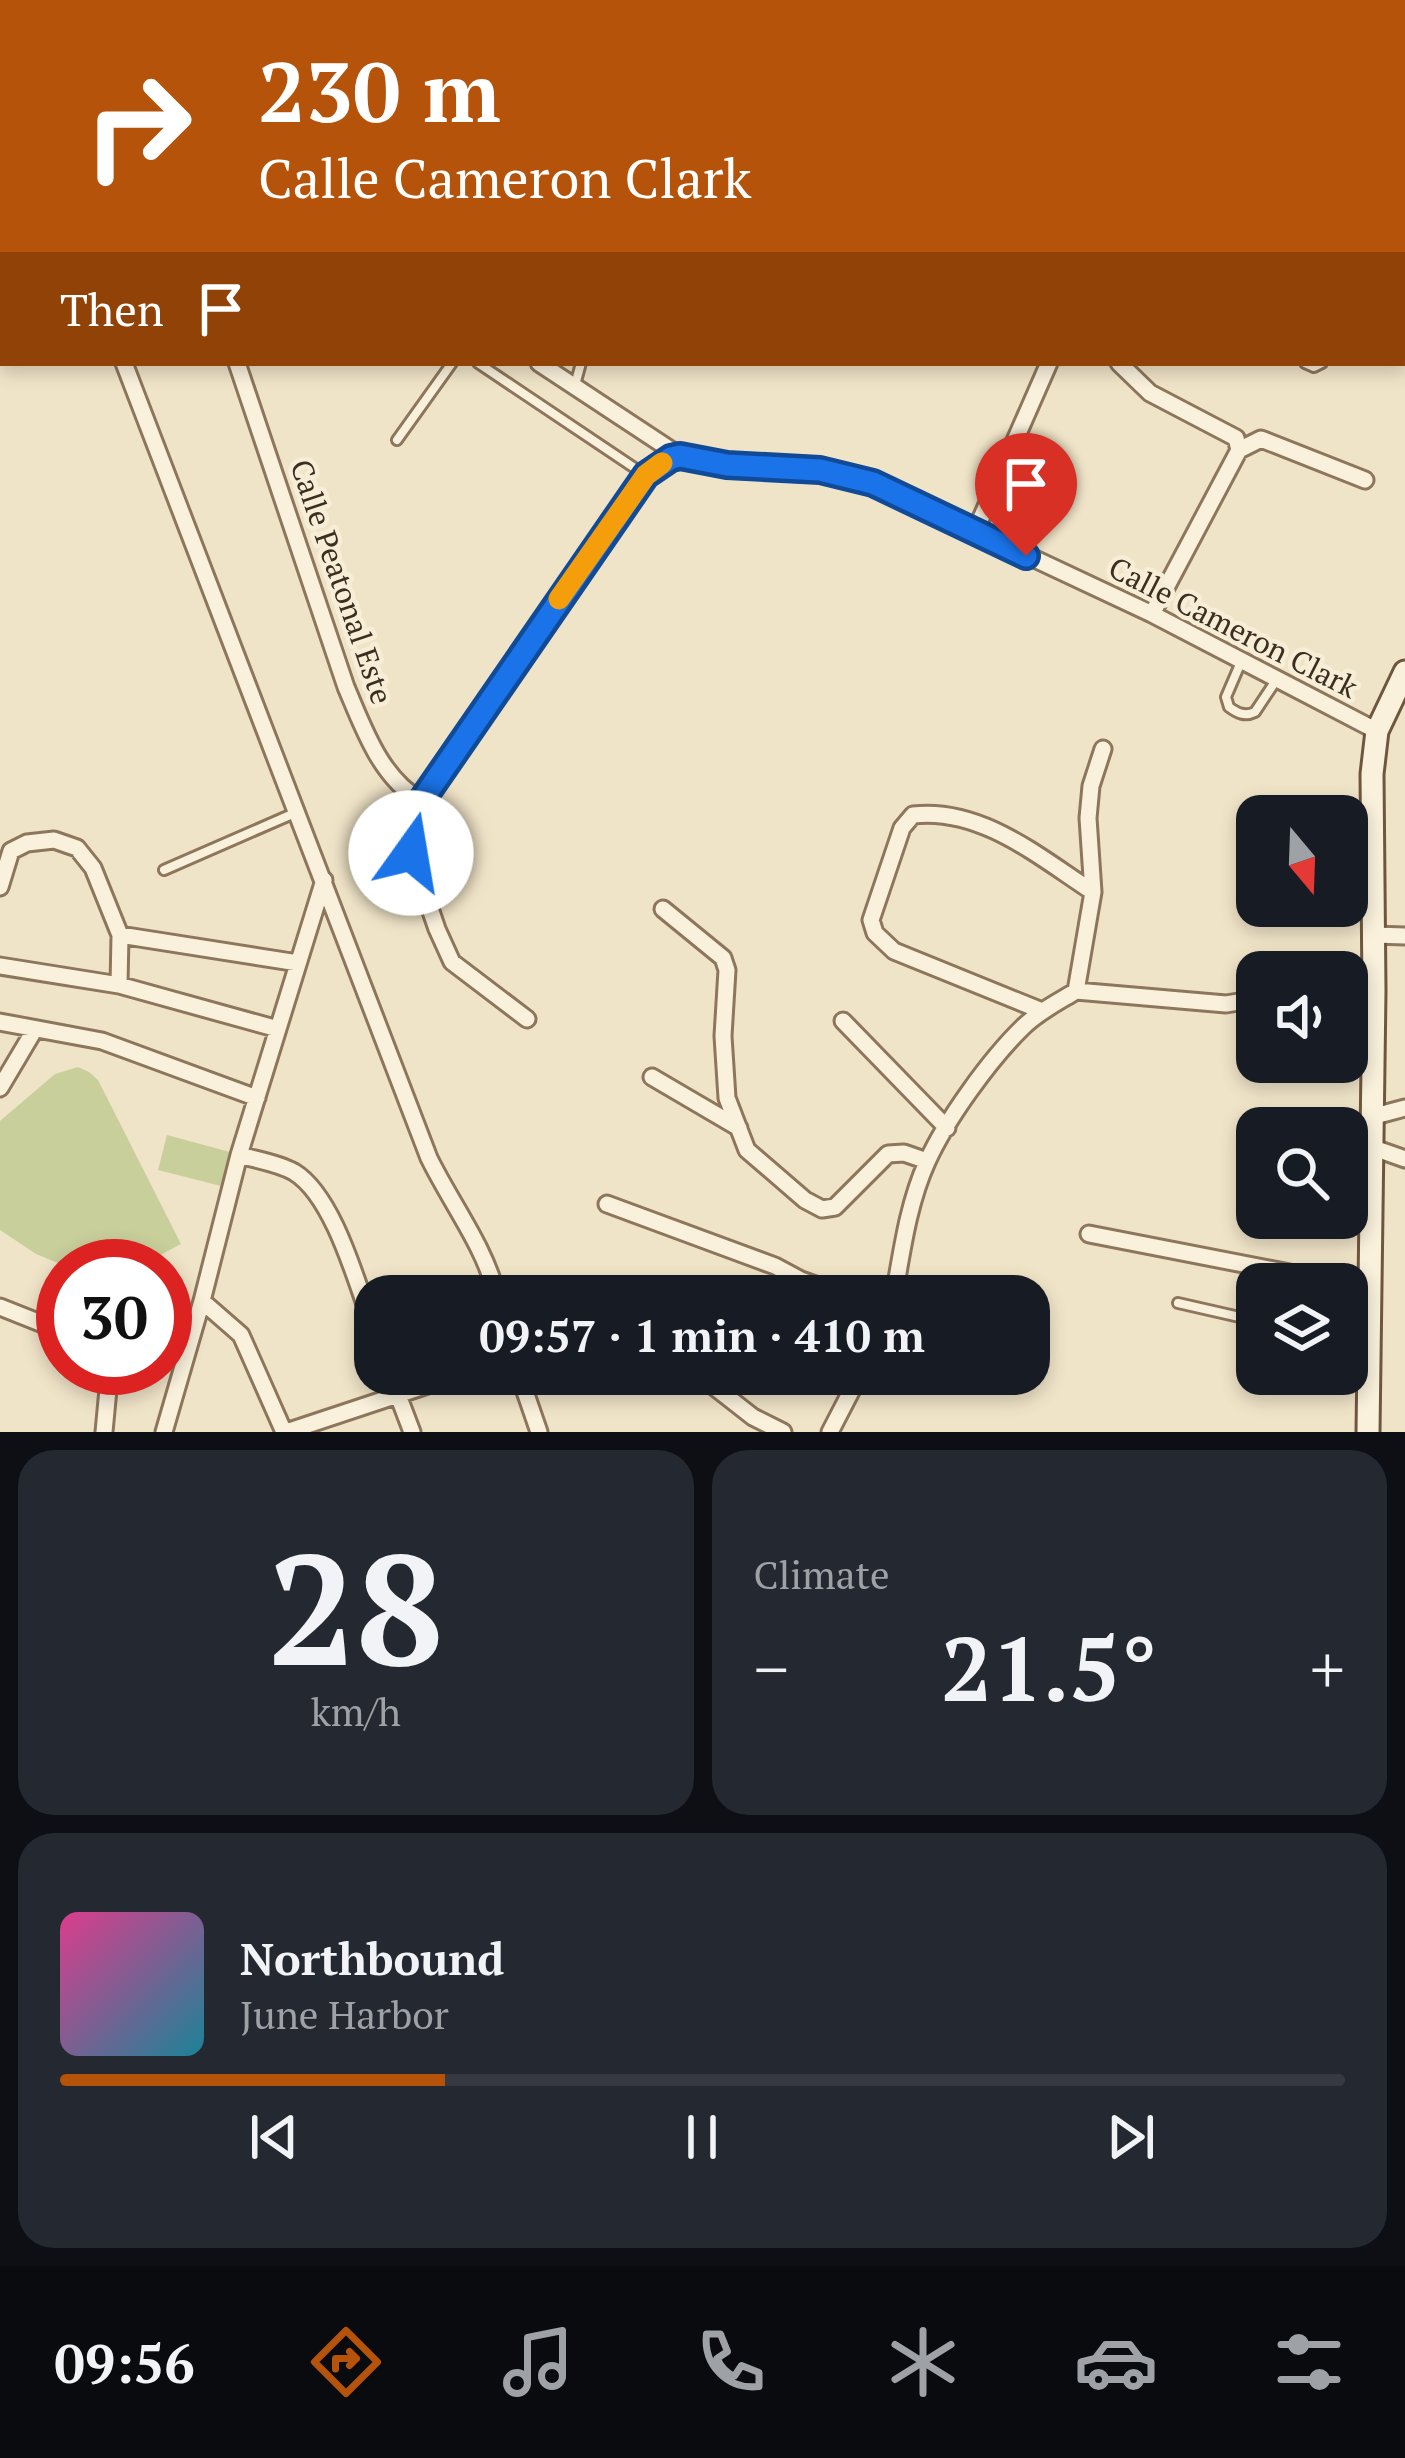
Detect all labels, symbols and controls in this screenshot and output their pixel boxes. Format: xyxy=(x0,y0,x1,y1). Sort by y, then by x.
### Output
text: 230 m xyxy=(258,35,501,146)
icon: right xyxy=(60,48,216,204)
text: Calle Cameron Clark xyxy=(258,142,751,213)
icon: arrive xyxy=(188,276,254,342)
text: Then xyxy=(60,279,164,339)
pin xyxy=(975,433,1077,556)
icon: arrive xyxy=(993,451,1059,517)
street label: Calle Peatonal Este xyxy=(281,454,402,709)
street label: Calle Cameron Clark xyxy=(1102,547,1365,707)
position arrow xyxy=(348,790,474,916)
north arrow xyxy=(1236,795,1368,927)
map controls xyxy=(1236,795,1368,1395)
button: sound xyxy=(1236,951,1368,1083)
button: search xyxy=(1236,1107,1368,1239)
speed limit sign: 30 xyxy=(36,1239,192,1395)
button: layers xyxy=(1236,1263,1368,1395)
text: 09:57 · 1 min · 410 m xyxy=(479,1305,925,1365)
text: 28 xyxy=(268,1503,444,1710)
text: Climate xyxy=(754,1548,890,1600)
text: 21.5° xyxy=(941,1607,1157,1727)
text: − xyxy=(754,1624,789,1712)
text: + xyxy=(1310,1624,1345,1712)
text: km/h xyxy=(311,1685,401,1737)
text: Northbound xyxy=(240,1928,504,1988)
text: June Harbor xyxy=(240,1988,449,2040)
icon: previous xyxy=(241,2104,307,2170)
icon: pause xyxy=(669,2104,735,2170)
icon: next xyxy=(1098,2104,1164,2170)
icon: directions xyxy=(304,2320,388,2404)
icon: music xyxy=(496,2320,580,2404)
icon: phone xyxy=(689,2320,773,2404)
icon: climate xyxy=(881,2320,965,2404)
icon: car xyxy=(1074,2320,1158,2404)
icon: filters xyxy=(1267,2320,1351,2404)
text: 09:56 xyxy=(54,2327,195,2398)

